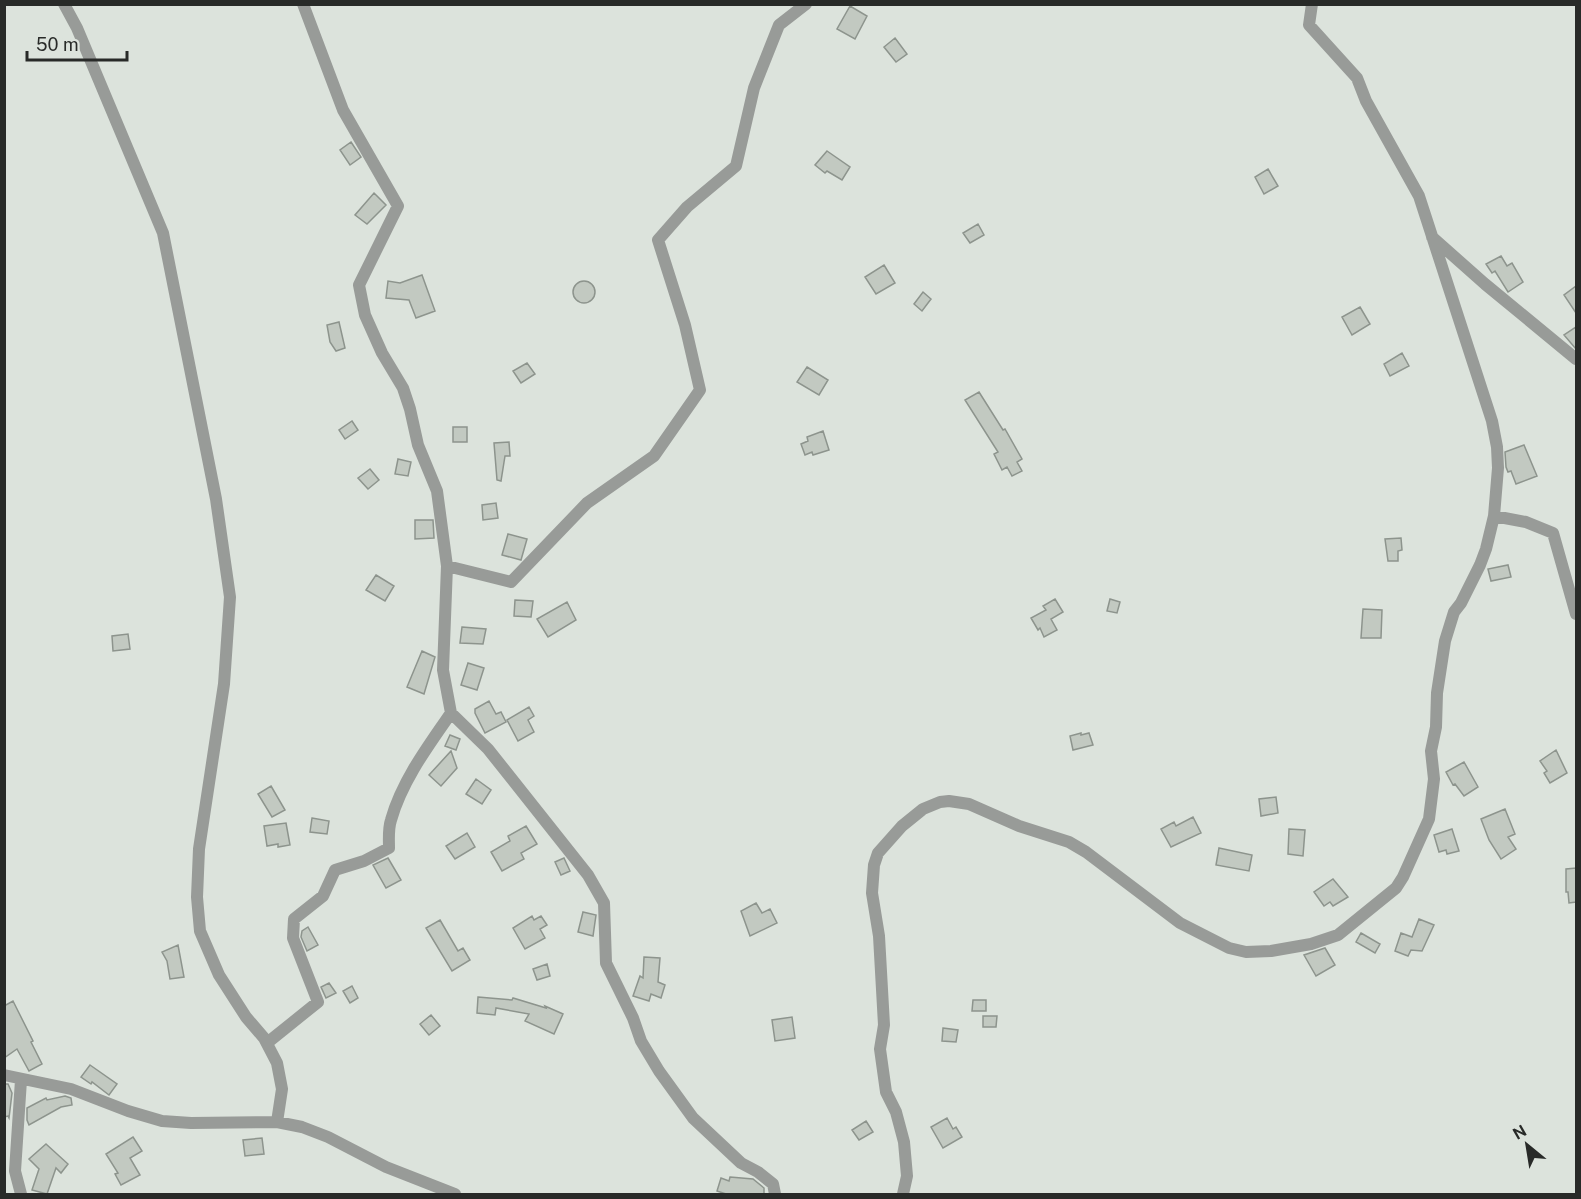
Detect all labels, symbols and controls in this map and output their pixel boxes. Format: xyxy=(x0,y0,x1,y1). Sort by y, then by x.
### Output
scale bar xyxy=(27,24,128,62)
text: 50 m xyxy=(36,34,79,55)
north arrow xyxy=(1497,1115,1557,1175)
text: N xyxy=(1510,1121,1530,1144)

